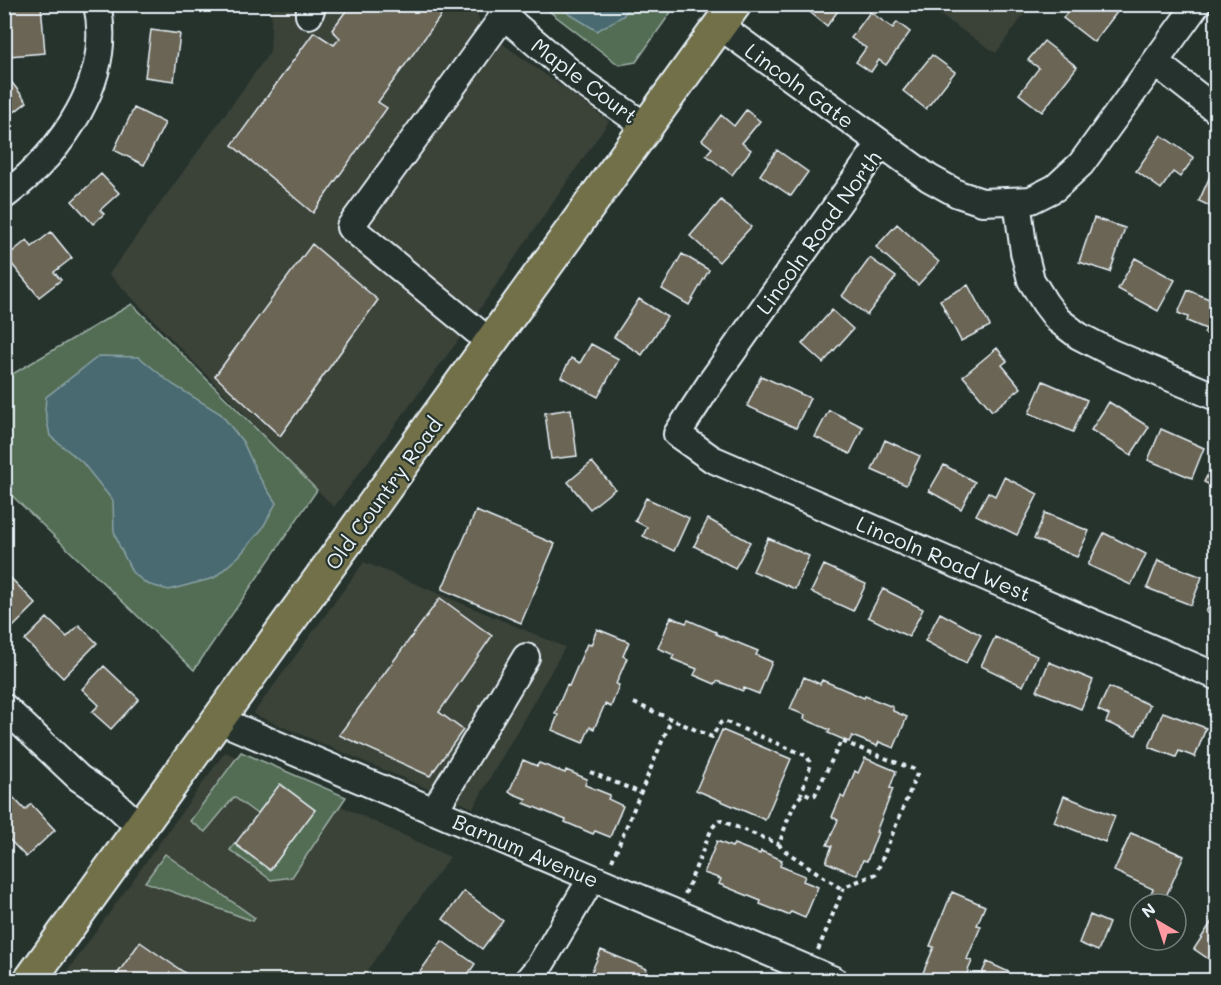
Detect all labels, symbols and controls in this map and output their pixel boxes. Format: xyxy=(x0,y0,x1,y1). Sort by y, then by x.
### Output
street label: Maple Court xyxy=(526,31,644,129)
street label: Lincoln Gate xyxy=(740,36,860,134)
street label: Lincoln Road North xyxy=(749,145,887,319)
street label: Old Country Road xyxy=(319,411,447,575)
street label: Lincoln Road West xyxy=(852,509,1036,607)
street label: Barnum Avenue xyxy=(449,807,603,893)
north arrow xyxy=(1128,892,1188,952)
text: N xyxy=(1137,898,1160,922)

